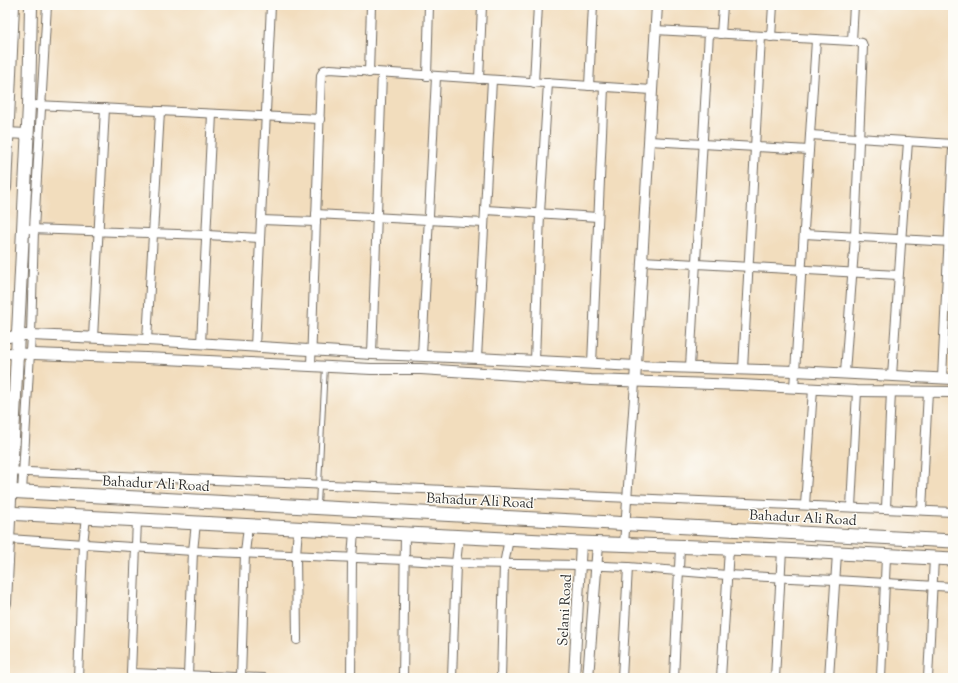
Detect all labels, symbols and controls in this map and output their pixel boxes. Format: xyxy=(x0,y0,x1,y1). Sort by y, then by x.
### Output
street label: Bahadur Ali Road xyxy=(102,472,210,498)
street label: Bahadur Ali Road xyxy=(426,489,534,515)
street label: Bahadur Ali Road xyxy=(749,506,857,532)
street label: Selani Road xyxy=(554,574,578,647)

